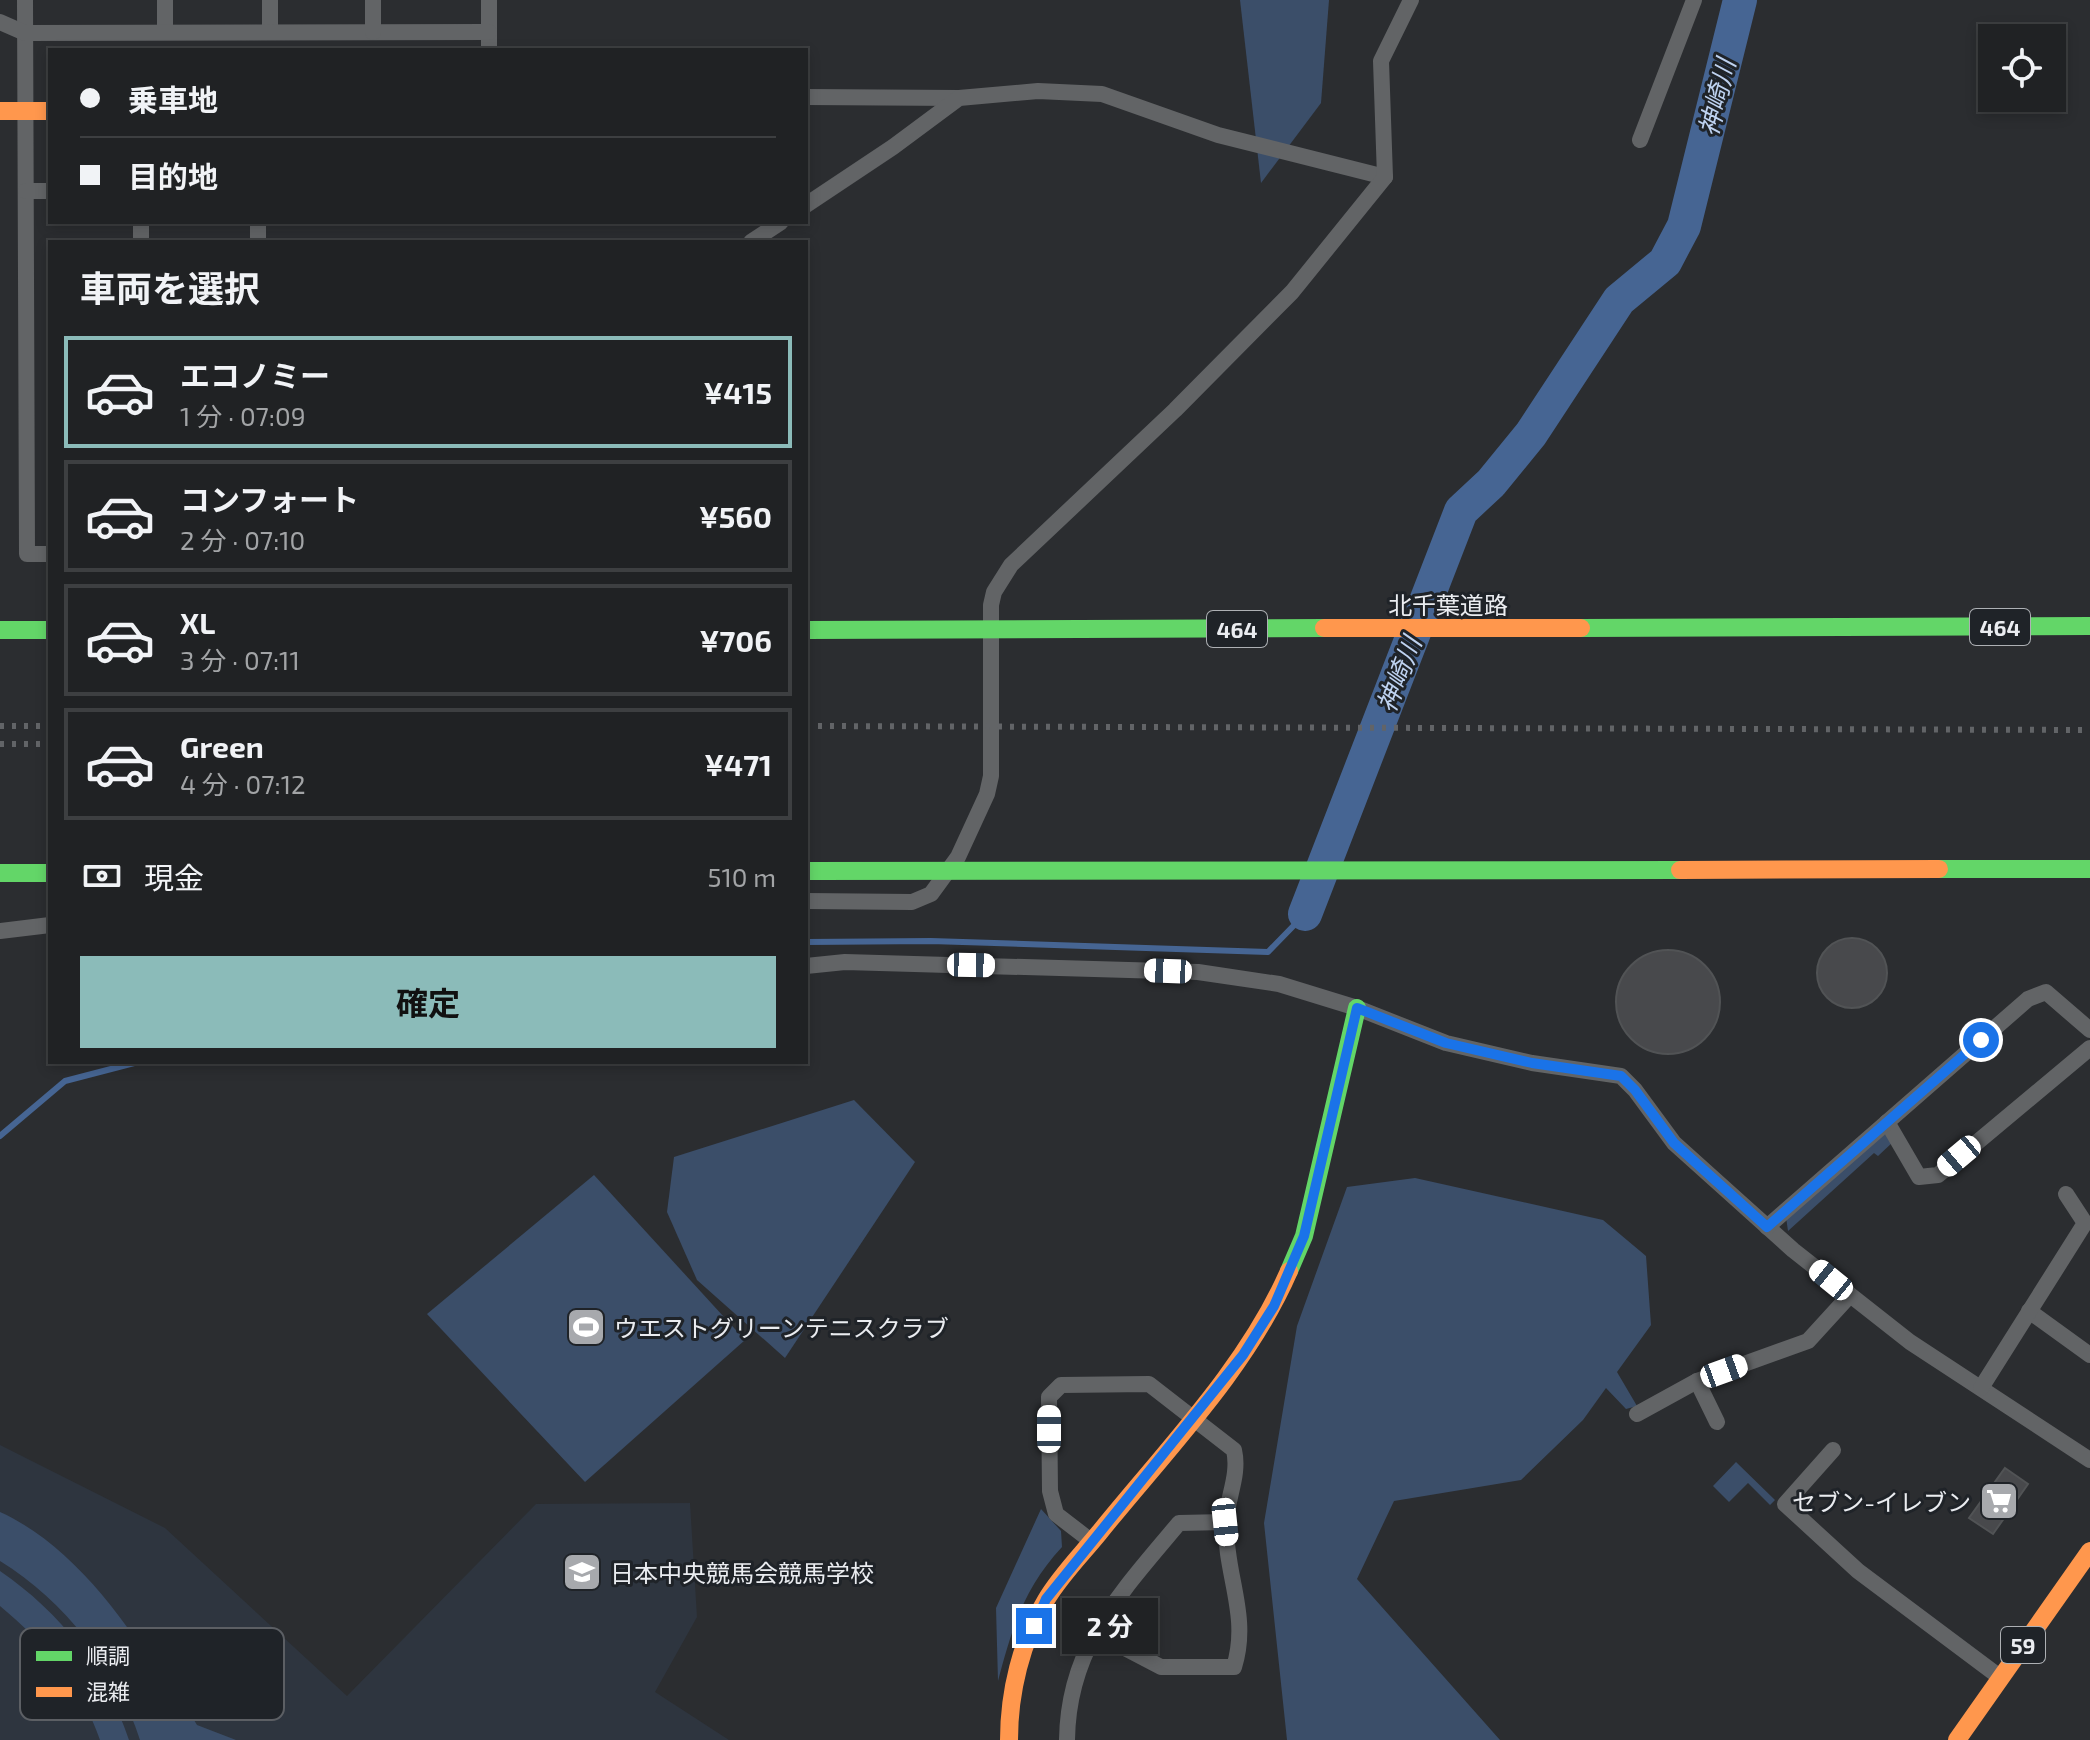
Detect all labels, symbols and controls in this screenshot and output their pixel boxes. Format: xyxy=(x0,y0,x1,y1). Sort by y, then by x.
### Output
map controls xyxy=(1978,24,2066,112)
button: locate xyxy=(1978,24,2066,112)
water label: 神崎川 xyxy=(1692,53,1741,139)
text: 乗車地 xyxy=(128,81,218,117)
text: 目的地 xyxy=(128,158,218,194)
text: 車両を選択 xyxy=(80,266,260,309)
icon: car xyxy=(84,356,156,428)
text: エコノミー xyxy=(180,357,330,393)
text: ¥415 xyxy=(703,374,772,410)
text: 1 分 · 07:09 xyxy=(180,400,306,431)
icon: car xyxy=(84,480,156,552)
text: コンフォート xyxy=(180,481,359,517)
text: ¥560 xyxy=(699,498,772,534)
text: 2 分 · 07:10 xyxy=(180,524,305,555)
street label: 北千葉道路 xyxy=(1388,590,1508,619)
icon: car xyxy=(84,604,156,676)
text: XL xyxy=(180,604,215,640)
road number: 464 xyxy=(1970,609,2030,645)
road number: 464 xyxy=(1207,611,1267,647)
text: ¥706 xyxy=(700,622,772,658)
water label: 神崎川 xyxy=(1370,629,1428,716)
text: 3 分 · 07:11 xyxy=(180,644,300,675)
icon: car xyxy=(84,728,156,800)
text: Green xyxy=(180,728,264,764)
text: ¥471 xyxy=(704,746,772,782)
text: 4 分 · 07:12 xyxy=(180,768,306,799)
icon: cash xyxy=(80,854,124,898)
text: 現金 xyxy=(144,859,204,895)
text: 510 m xyxy=(707,861,776,892)
car xyxy=(947,953,995,977)
button: 確定 xyxy=(80,956,776,1048)
car xyxy=(1144,958,1192,984)
route start xyxy=(1963,1022,1999,1058)
car xyxy=(1933,1131,1985,1181)
car xyxy=(1805,1256,1857,1304)
sports icon: ウエストグリーンテニスクラブ xyxy=(565,1306,607,1348)
place label: ウエストグリーンテニスクラブ xyxy=(614,1313,949,1342)
car xyxy=(1697,1352,1751,1390)
car xyxy=(1037,1405,1061,1453)
supermarket icon: セブン-イレブン xyxy=(1978,1480,2020,1522)
place label: セブン-イレブン xyxy=(1792,1487,1971,1516)
car xyxy=(1211,1497,1239,1547)
school or university icon: 日本中央競馬会競馬学校 xyxy=(561,1551,603,1593)
place label: 日本中央競馬会競馬学校 xyxy=(610,1558,874,1587)
callout: 2 分 xyxy=(1062,1598,1158,1654)
route end xyxy=(1016,1608,1052,1644)
text: 2 分 xyxy=(1087,1610,1133,1641)
road number: 59 xyxy=(2001,1627,2045,1663)
legend xyxy=(20,1628,284,1720)
text: 順調 xyxy=(86,1642,130,1668)
text: 混雑 xyxy=(86,1678,130,1704)

